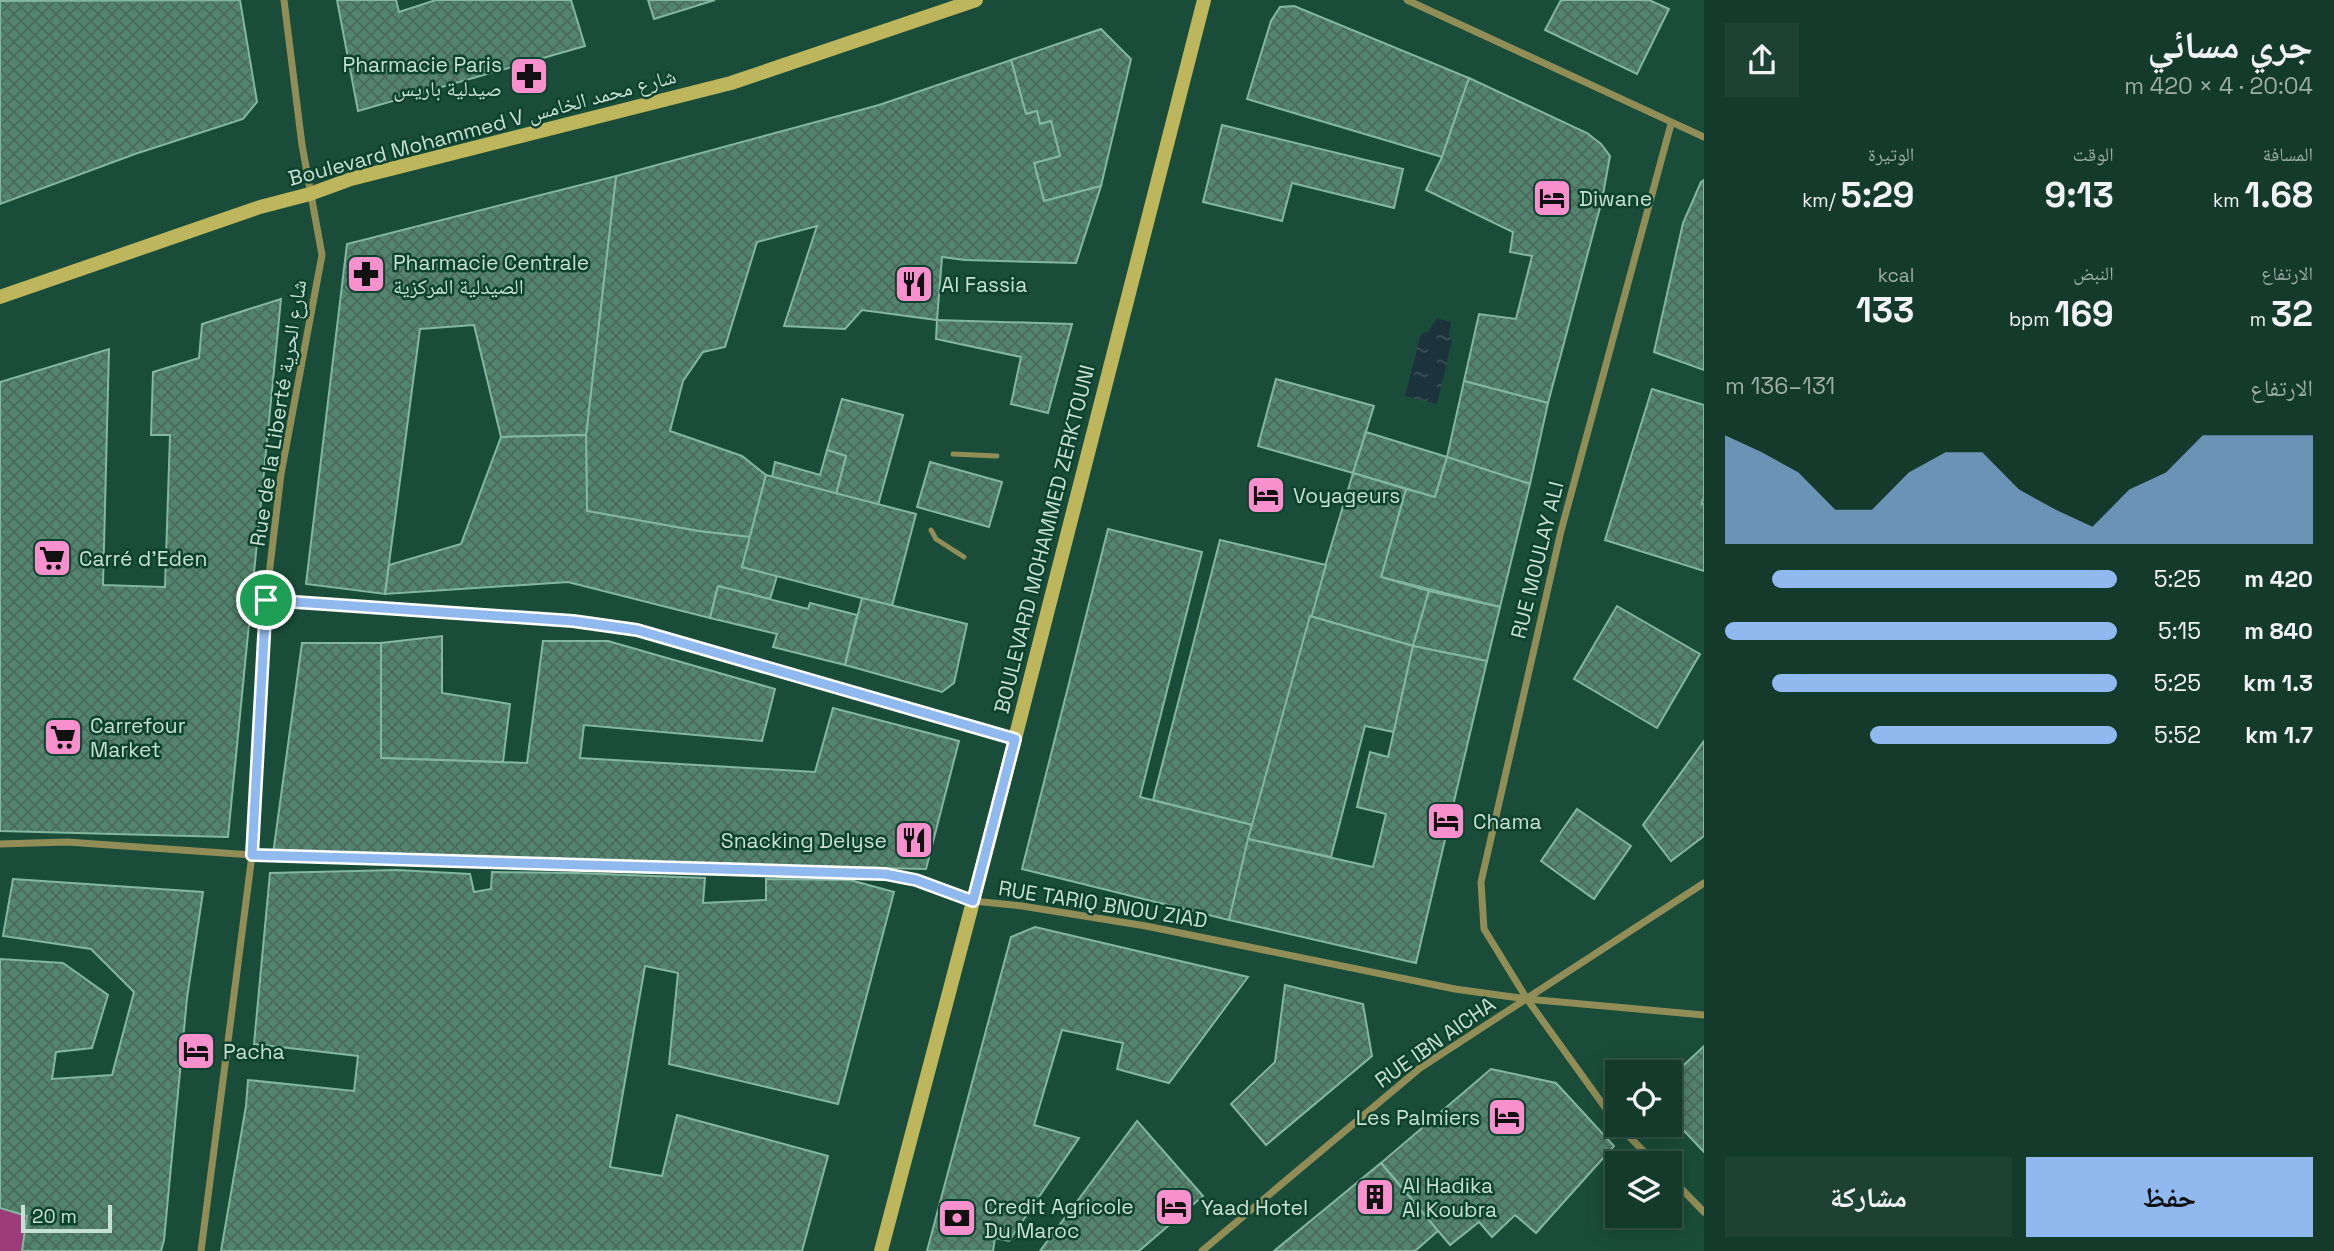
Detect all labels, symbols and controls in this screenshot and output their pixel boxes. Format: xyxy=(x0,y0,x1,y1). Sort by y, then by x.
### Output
text: جري مسائي xyxy=(2147,21,2313,69)
button: share xyxy=(1725,23,1799,97)
place label: Pharmacie Paris صيدلية باريس xyxy=(343,51,502,102)
pharmacy icon: Pharmacie Paris صيدلية باريس xyxy=(508,55,550,97)
street label: Boulevard Mohammed V شارع محمد الخامس xyxy=(285,62,679,192)
text: 20:04 · 4 × 420 m xyxy=(2124,71,2313,101)
text: الوتيرة xyxy=(1868,142,1914,167)
text: الوقت xyxy=(2073,142,2114,167)
text: المسافة xyxy=(2263,142,2313,167)
text: 5:29 xyxy=(1841,173,1914,217)
text: 9:13 xyxy=(2045,173,2114,217)
text: 1.68 xyxy=(2244,173,2313,217)
hotel icon: Diwane xyxy=(1531,177,1573,219)
place label: Diwane xyxy=(1579,185,1652,212)
text: /km xyxy=(1802,188,1841,213)
text: km xyxy=(2213,188,2244,213)
place label: Pharmacie Centrale الصيدلية المركزية xyxy=(393,249,589,300)
pharmacy icon: Pharmacie Centrale الصيدلية المركزية xyxy=(345,253,387,295)
text: النبض xyxy=(2073,261,2114,286)
text: الارتفاع xyxy=(2261,261,2313,286)
restaurant icon: Al Fassia xyxy=(893,263,935,305)
text: kcal xyxy=(1878,263,1914,288)
place label: Al Fassia xyxy=(941,271,1027,298)
street label: Rue de la Liberté شارع الحرية xyxy=(244,278,312,548)
text: 133 xyxy=(1856,288,1914,332)
text: 169 xyxy=(2055,292,2114,336)
text: 32 xyxy=(2271,292,2313,336)
text: bpm xyxy=(2009,307,2055,332)
text: m xyxy=(2250,307,2271,332)
street label: BOULEVARD MOHAMMED ZERKTOUNI xyxy=(988,362,1100,716)
text: 131–136 m xyxy=(1725,371,1835,401)
text: الارتفاع xyxy=(2250,373,2313,403)
hotel icon: Voyageurs xyxy=(1245,474,1287,516)
street label: RUE MOULAY ALI xyxy=(1504,479,1570,641)
place label: Voyageurs xyxy=(1293,482,1400,509)
supermarket icon: Carré d'Eden xyxy=(31,537,73,579)
place label: Carré d'Eden xyxy=(79,545,207,572)
text: 5:25 xyxy=(2154,564,2201,594)
text: 420 m xyxy=(2244,564,2313,594)
pin xyxy=(236,570,296,630)
icon: arrive xyxy=(247,581,285,619)
text: 5:15 xyxy=(2158,616,2201,646)
text: 840 m xyxy=(2244,616,2313,646)
text: 5:25 xyxy=(2154,668,2201,698)
text: 1.3 km xyxy=(2243,668,2313,698)
place label: Carrefour Market xyxy=(90,712,186,763)
supermarket icon: Carrefour Market xyxy=(42,716,84,758)
text: 5:52 xyxy=(2154,720,2201,750)
text: 1.7 km xyxy=(2245,720,2313,750)
hotel icon: Chama xyxy=(1425,800,1467,842)
place label: Chama xyxy=(1473,808,1542,835)
restaurant icon: Snacking Delyse xyxy=(893,819,935,861)
place label: Snacking Delyse xyxy=(721,827,887,854)
street label: RUE TARIQ BNOU ZIAD xyxy=(996,874,1210,934)
street label: RUE IBN AICHA xyxy=(1369,990,1501,1094)
hotel icon: Pacha xyxy=(175,1030,217,1072)
place label: Pacha xyxy=(223,1038,285,1065)
map controls xyxy=(1605,1060,1682,1228)
button: locate xyxy=(1605,1060,1682,1137)
hotel icon: Les Palmiers xyxy=(1486,1096,1528,1138)
place label: Les Palmiers xyxy=(1356,1104,1480,1131)
button: layers xyxy=(1605,1151,1682,1228)
button: مشاركة xyxy=(1725,1157,2012,1237)
button: حفظ xyxy=(2026,1157,2313,1237)
place label: Al Hadika Al Koubra xyxy=(1402,1172,1497,1223)
building icon: Al Hadika Al Koubra xyxy=(1354,1176,1396,1218)
hotel icon: Yaad Hotel xyxy=(1153,1186,1195,1228)
place label: Credit Agricole Du Maroc xyxy=(984,1193,1134,1244)
place label: Yaad Hotel xyxy=(1201,1194,1308,1221)
bank icon: Credit Agricole Du Maroc xyxy=(936,1197,978,1239)
scale bar xyxy=(21,1202,112,1234)
text: 20 m xyxy=(32,1204,77,1229)

